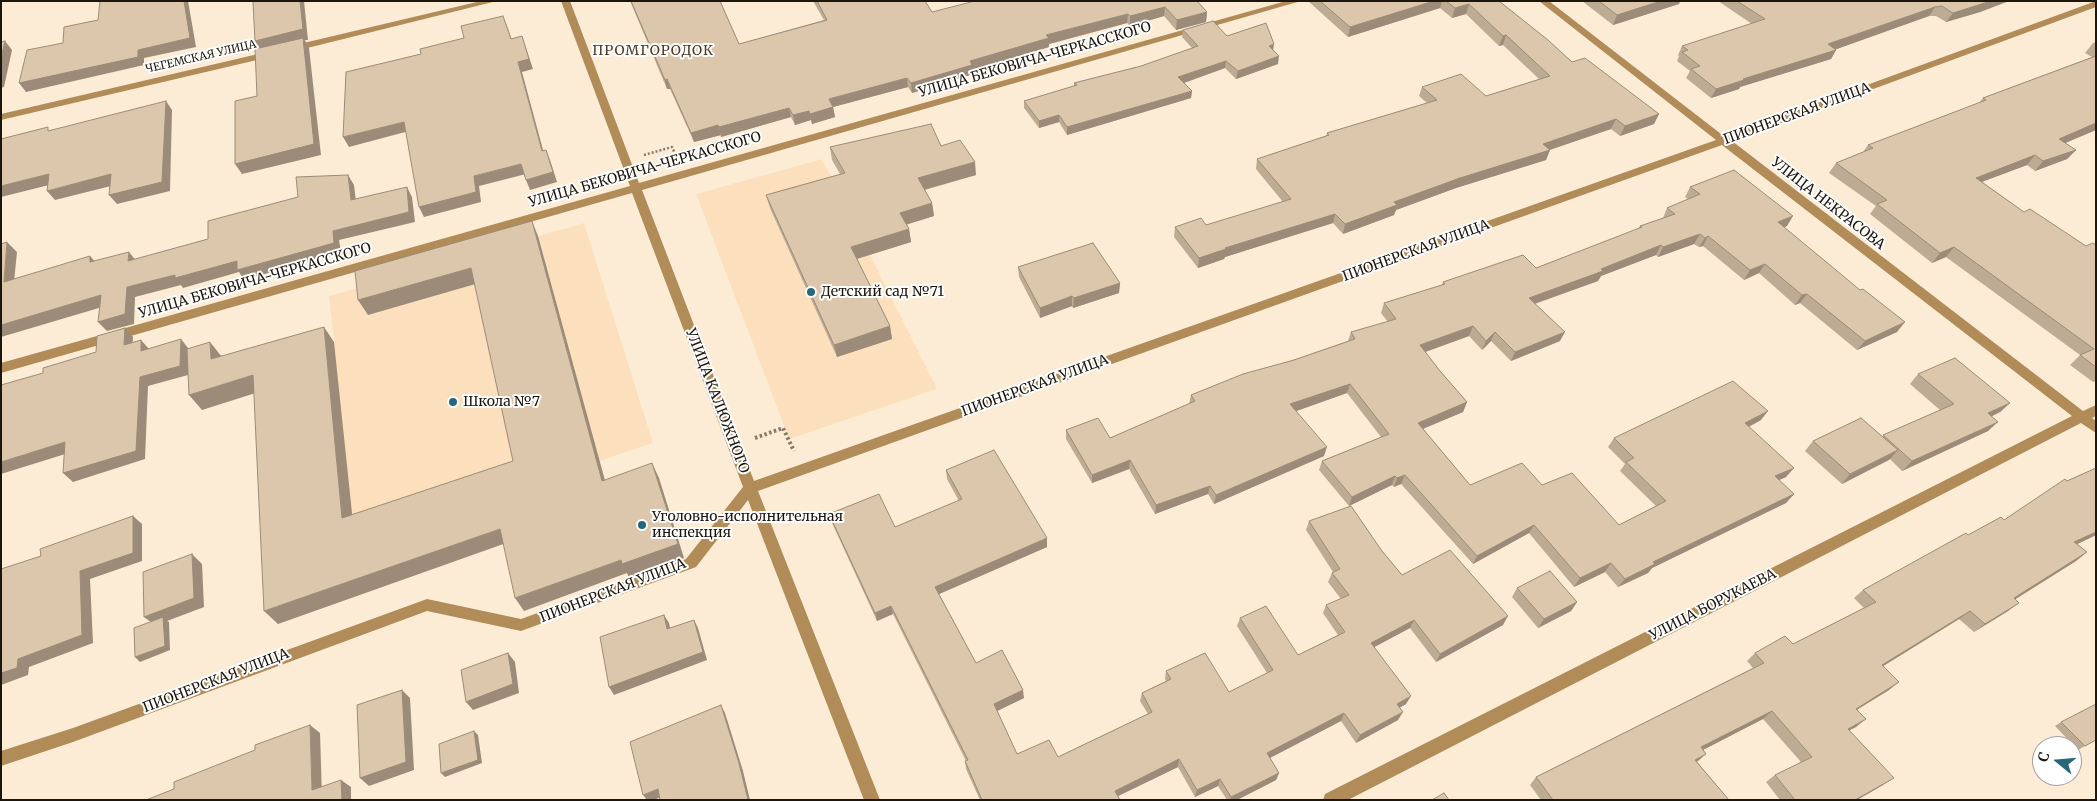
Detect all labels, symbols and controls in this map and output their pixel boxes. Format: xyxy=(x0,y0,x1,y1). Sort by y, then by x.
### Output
street label: УЛИЦА БЕКОВИЧА-ЧЕРКАССКОГО xyxy=(917,19,1153,101)
street label: ЧЕГЕМСКАЯ УЛИЦА xyxy=(144,38,258,76)
district label: ПРОМГОРОДОК xyxy=(591,43,715,59)
street label: ПИОНЕРСКАЯ УЛИЦА xyxy=(1721,80,1873,148)
street label: УЛИЦА БЕКОВИЧА-ЧЕРКАССКОГО xyxy=(527,129,763,211)
street label: УЛИЦА НЕКРАСОВА xyxy=(1768,154,1888,254)
street label: ПИОНЕРСКАЯ УЛИЦА xyxy=(1340,217,1492,285)
street label: УЛИЦА БЕКОВИЧА-ЧЕРКАССКОГО xyxy=(137,240,373,322)
place label: Детский сад №71 xyxy=(821,284,944,300)
marker: Детский сад №71 xyxy=(805,286,817,298)
street label: УЛИЦА КАЛЮЖНОГО xyxy=(682,326,752,476)
street label: ПИОНЕРСКАЯ УЛИЦА xyxy=(959,352,1111,420)
place label: Школа №7 xyxy=(463,394,540,410)
marker: Школа №7 xyxy=(447,396,459,408)
place label: Уголовно-исполнительная инспекция xyxy=(652,509,843,542)
marker: Уголовно-исполнительная инспекция xyxy=(636,519,648,531)
street label: ПИОНЕРСКАЯ УЛИЦА xyxy=(538,555,688,627)
street label: УЛИЦА БОРУКАЕВА xyxy=(1647,566,1779,644)
street label: ПИОНЕРСКАЯ УЛИЦА xyxy=(141,645,291,717)
north arrow xyxy=(2032,736,2082,786)
text: С xyxy=(2034,750,2054,764)

